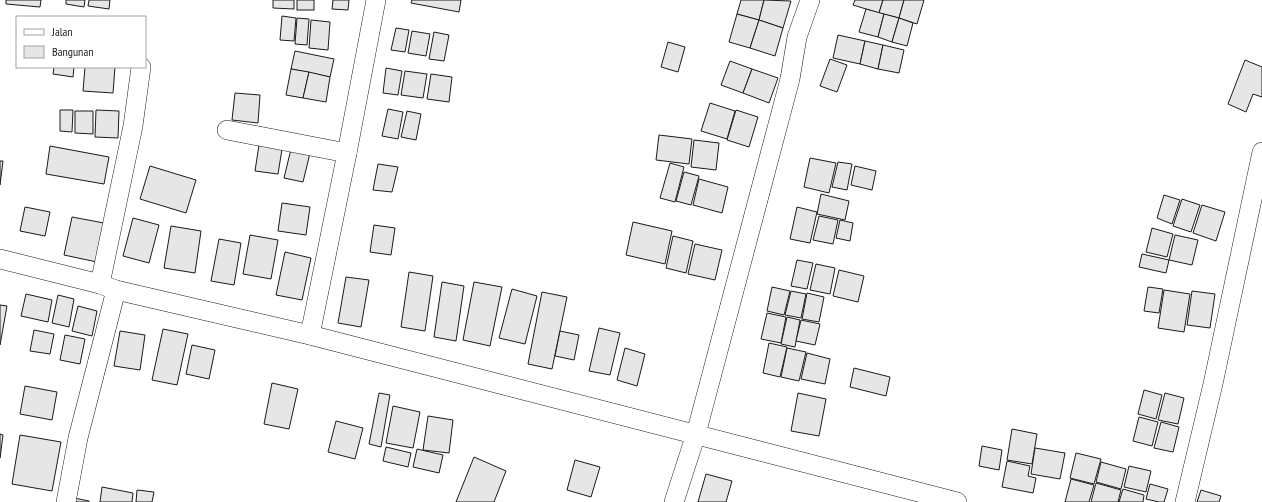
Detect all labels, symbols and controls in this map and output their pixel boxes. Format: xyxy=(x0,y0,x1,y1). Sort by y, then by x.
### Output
legend xyxy=(16,16,146,68)
text: Jalan xyxy=(51,24,73,39)
text: Bangunan xyxy=(52,44,93,59)

